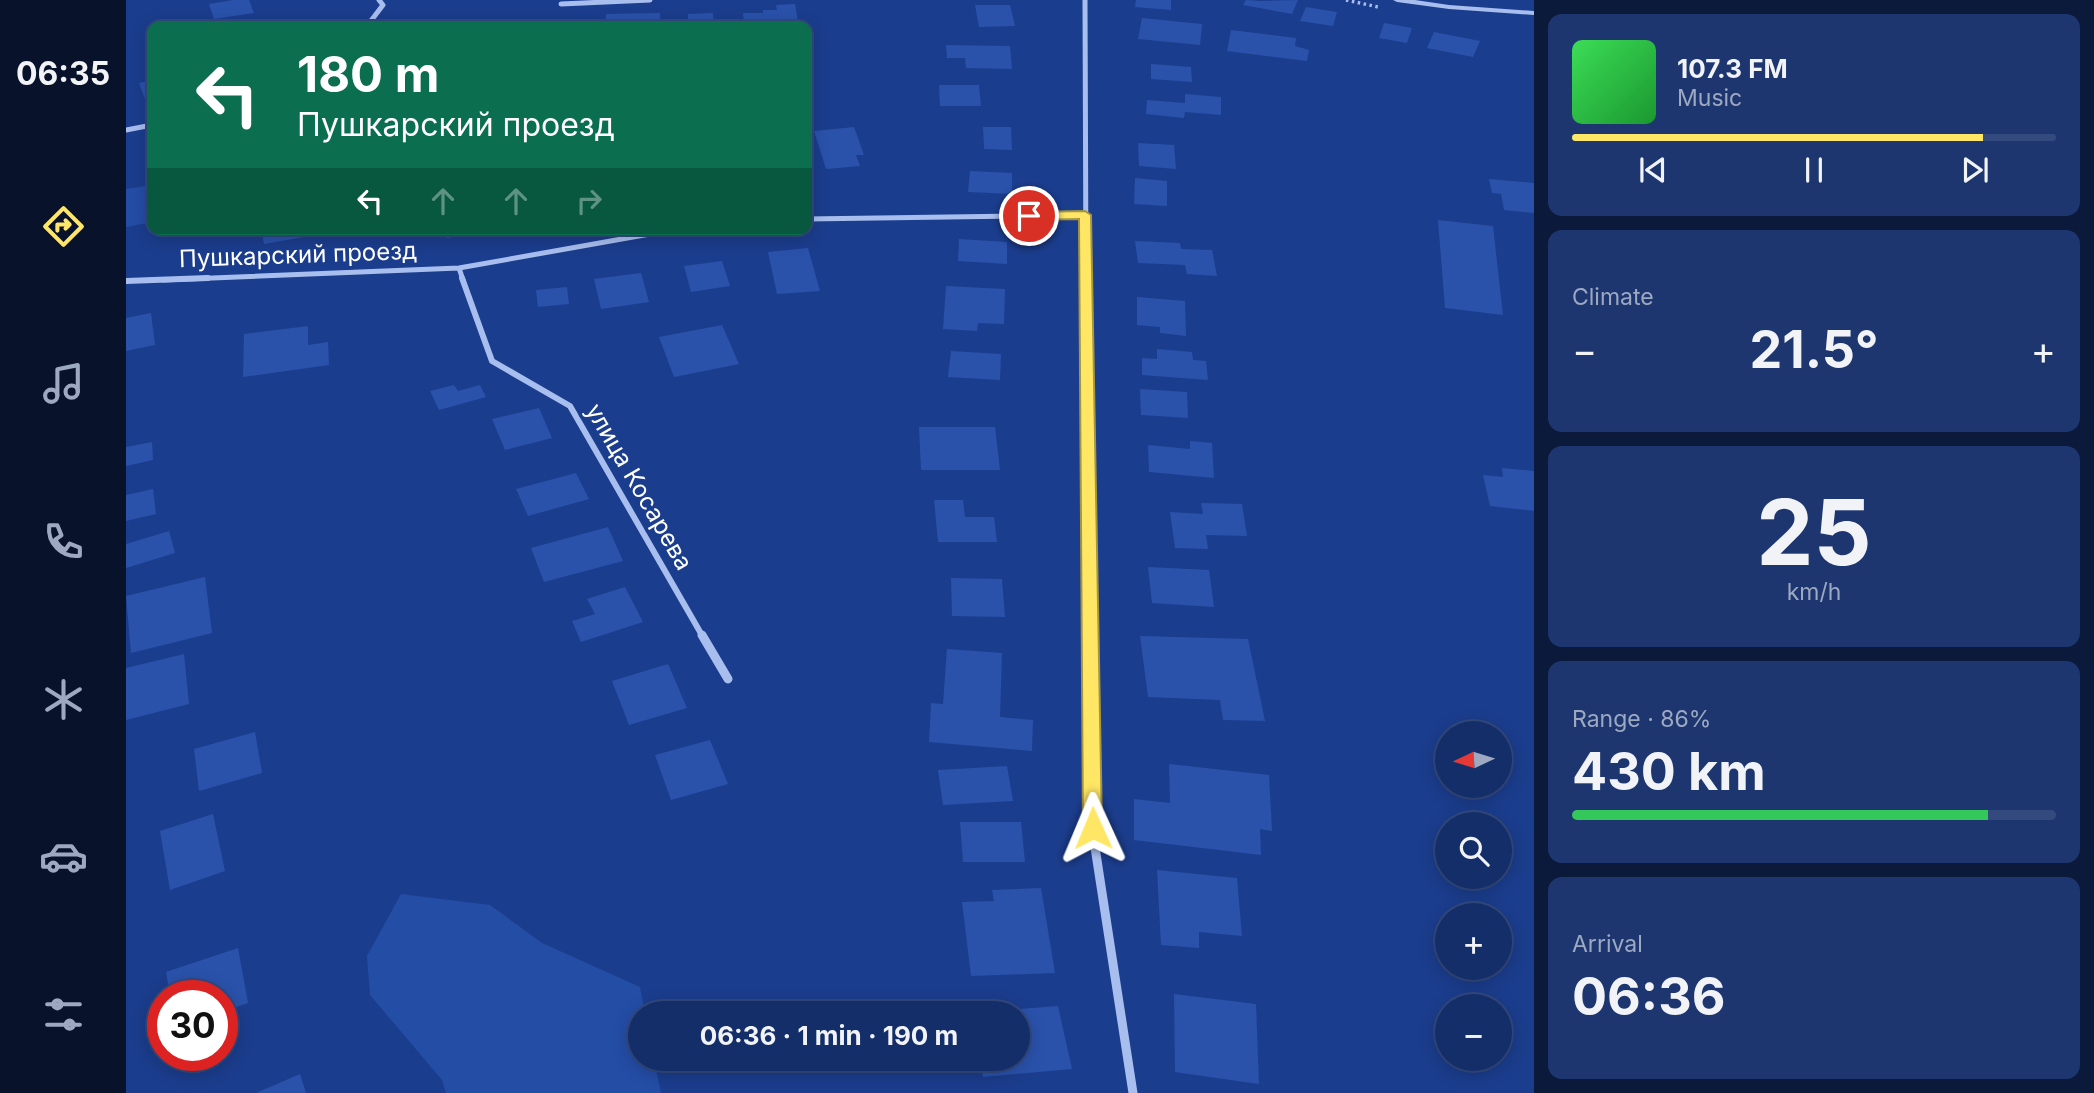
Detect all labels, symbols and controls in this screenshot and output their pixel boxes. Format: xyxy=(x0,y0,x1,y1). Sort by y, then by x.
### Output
text: 180 m xyxy=(297,45,439,104)
icon: left xyxy=(182,49,273,140)
text: 107.3 FM xyxy=(1677,53,1788,84)
text: 06:35 xyxy=(16,54,110,93)
text: Music xyxy=(1677,84,1742,112)
text: Пушкарский проезд xyxy=(297,105,615,144)
icon: previous xyxy=(1634,151,1672,189)
icon: pause xyxy=(1795,151,1833,189)
icon: next xyxy=(1956,151,1994,189)
icon: left xyxy=(351,182,389,220)
icon: ahead xyxy=(424,182,462,220)
icon: ahead xyxy=(497,182,535,220)
icon: right xyxy=(570,182,608,220)
pin xyxy=(999,186,1059,246)
icon: arrive xyxy=(1010,197,1048,235)
icon: directions xyxy=(39,202,88,251)
street label: Пушкарский проезд xyxy=(178,236,418,273)
text: Climate xyxy=(1572,283,1654,311)
text: 21.5° xyxy=(1749,318,1879,381)
text: − xyxy=(1572,327,1597,373)
text: + xyxy=(2031,327,2056,373)
icon: music xyxy=(39,359,88,408)
street label: улица Косарева xyxy=(580,398,699,575)
text: 25 xyxy=(1756,477,1872,587)
icon: phone xyxy=(39,517,88,566)
text: km/h xyxy=(1787,578,1841,606)
icon: climate xyxy=(39,675,88,724)
text: Range · 86% xyxy=(1572,705,1711,733)
north arrow xyxy=(1435,721,1512,798)
map controls xyxy=(1435,721,1512,1071)
text: 430 km xyxy=(1572,740,1766,803)
position arrow xyxy=(1056,791,1130,865)
button: search xyxy=(1435,812,1512,889)
icon: car xyxy=(39,832,88,881)
button: + xyxy=(1435,903,1512,980)
text: Arrival xyxy=(1572,930,1643,958)
text: 06:36 xyxy=(1572,965,1726,1028)
speed limit sign: 30 xyxy=(147,980,238,1071)
icon: filters xyxy=(39,990,88,1039)
button: − xyxy=(1435,994,1512,1071)
text: 06:36 · 1 min · 190 m xyxy=(700,1020,958,1051)

